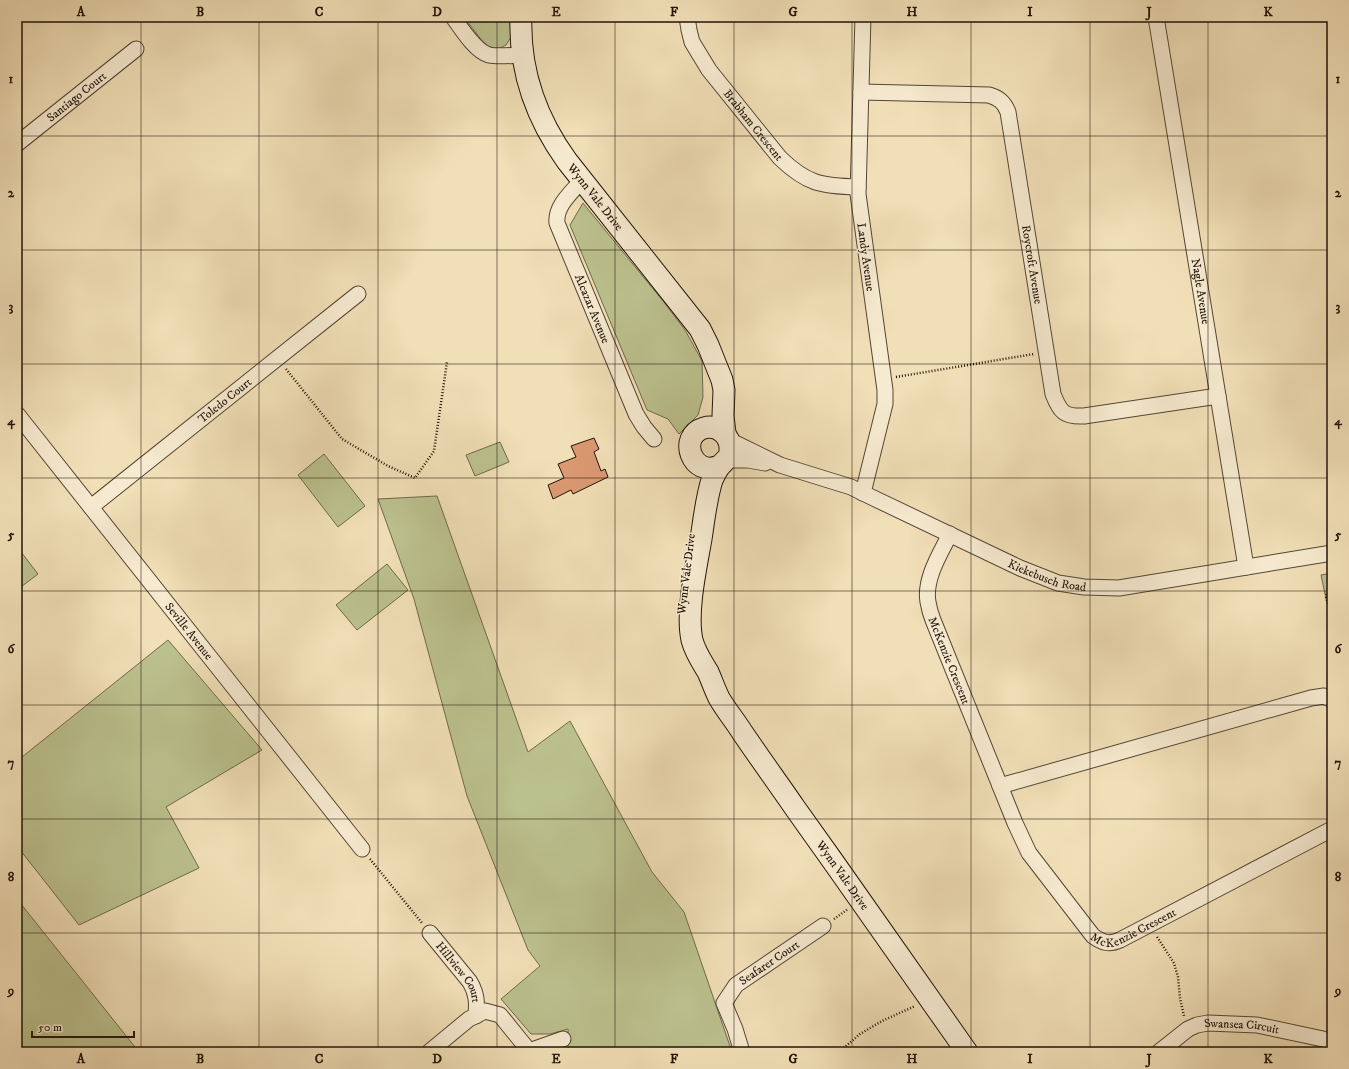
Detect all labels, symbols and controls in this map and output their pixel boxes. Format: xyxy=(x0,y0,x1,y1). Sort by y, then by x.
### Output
text: A xyxy=(76,4,86,20)
text: B xyxy=(196,4,204,20)
text: C xyxy=(315,4,324,20)
text: D xyxy=(432,4,442,20)
text: E xyxy=(551,4,561,20)
text: F xyxy=(670,4,679,20)
text: G xyxy=(788,4,798,20)
text: H xyxy=(907,4,918,20)
text: I xyxy=(1027,4,1033,20)
text: J xyxy=(1144,4,1152,21)
text: K xyxy=(1263,4,1273,20)
street label: Santiago Court xyxy=(44,69,110,125)
text: 1 xyxy=(9,71,14,87)
text: 1 xyxy=(1336,71,1341,87)
street label: Brabham Crescent xyxy=(720,87,786,164)
street label: Wynn Vale Drive xyxy=(563,160,626,234)
text: 2 xyxy=(8,185,15,201)
text: 2 xyxy=(1335,185,1342,201)
street label: Landy Avenue xyxy=(853,222,878,292)
street label: Roycroft Avenue xyxy=(1018,224,1046,305)
street label: Nagle Avenue xyxy=(1188,258,1213,325)
street label: Alcazar Avenue xyxy=(571,272,613,346)
text: 3 xyxy=(9,299,14,315)
text: 3 xyxy=(1336,299,1341,315)
street label: Toledo Court xyxy=(195,375,255,427)
text: 4 xyxy=(6,413,15,430)
text: 4 xyxy=(1333,413,1342,430)
text: 5 xyxy=(7,527,15,543)
text: 5 xyxy=(1334,527,1342,543)
street label: Wynn Vale Drive xyxy=(674,533,699,616)
street label: Kiekebusch Road xyxy=(1005,556,1087,595)
street label: Seville Avenue xyxy=(161,600,216,663)
street label: McKenzie Crescent xyxy=(925,615,973,707)
text: 6 xyxy=(8,641,16,657)
text: 6 xyxy=(1335,641,1343,657)
text: 7 xyxy=(8,755,15,771)
text: 7 xyxy=(1335,755,1342,771)
street label: Wynn Vale Drive xyxy=(812,837,872,913)
text: 8 xyxy=(8,869,15,885)
text: 8 xyxy=(1335,869,1342,885)
street label: McKenzie Crescent xyxy=(1087,905,1179,951)
street label: Seafarer Court xyxy=(736,937,803,989)
street label: Hillview Court xyxy=(432,939,483,1003)
text: 9 xyxy=(7,983,14,999)
text: 9 xyxy=(1334,983,1341,999)
scale bar xyxy=(32,1013,134,1039)
street label: Swansea Circuit xyxy=(1203,1016,1281,1038)
text: 50 m xyxy=(38,1020,62,1035)
text: A xyxy=(76,1051,86,1067)
text: B xyxy=(196,1051,204,1067)
text: C xyxy=(315,1051,324,1067)
text: D xyxy=(432,1051,442,1067)
text: E xyxy=(551,1051,561,1067)
text: F xyxy=(670,1051,679,1067)
text: G xyxy=(788,1051,798,1067)
text: H xyxy=(907,1051,918,1067)
text: I xyxy=(1027,1051,1033,1067)
text: J xyxy=(1144,1051,1152,1068)
text: K xyxy=(1263,1051,1273,1067)

